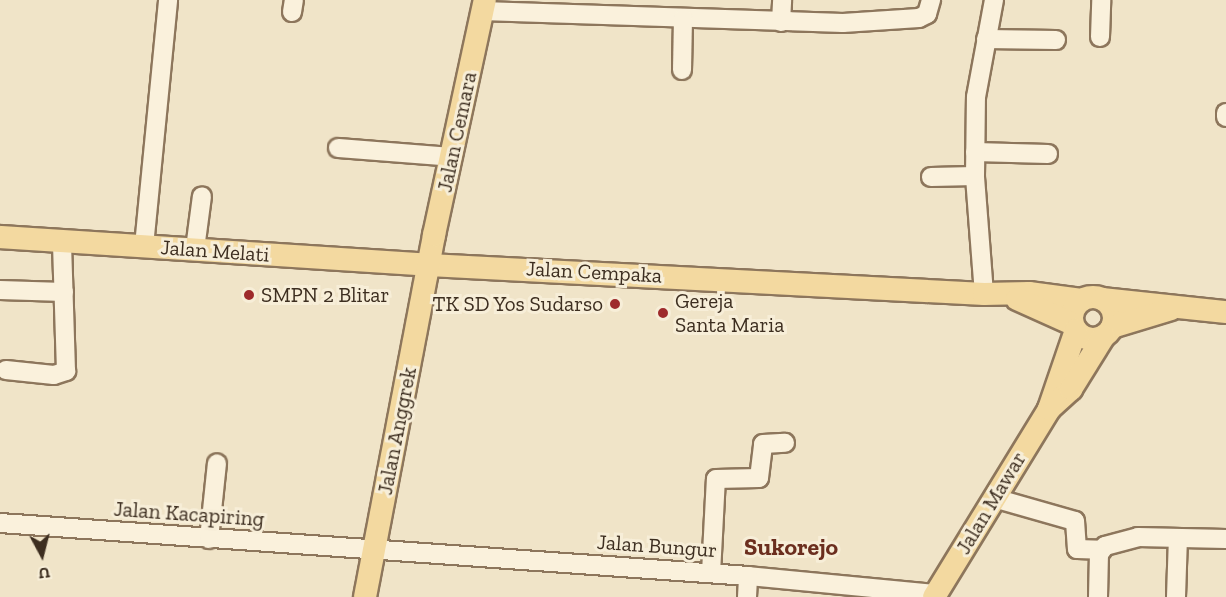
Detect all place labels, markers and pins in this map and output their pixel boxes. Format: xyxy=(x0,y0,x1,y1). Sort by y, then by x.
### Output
place label: SMPN 2 Blitar xyxy=(261,282,389,308)
marker: SMPN 2 Blitar xyxy=(242,288,256,302)
place label: Gereja Santa Maria xyxy=(675,288,784,338)
place label: TK SD Yos Sudarso xyxy=(432,291,603,317)
marker: TK SD Yos Sudarso xyxy=(608,297,622,311)
marker: Gereja Santa Maria xyxy=(656,306,670,320)

